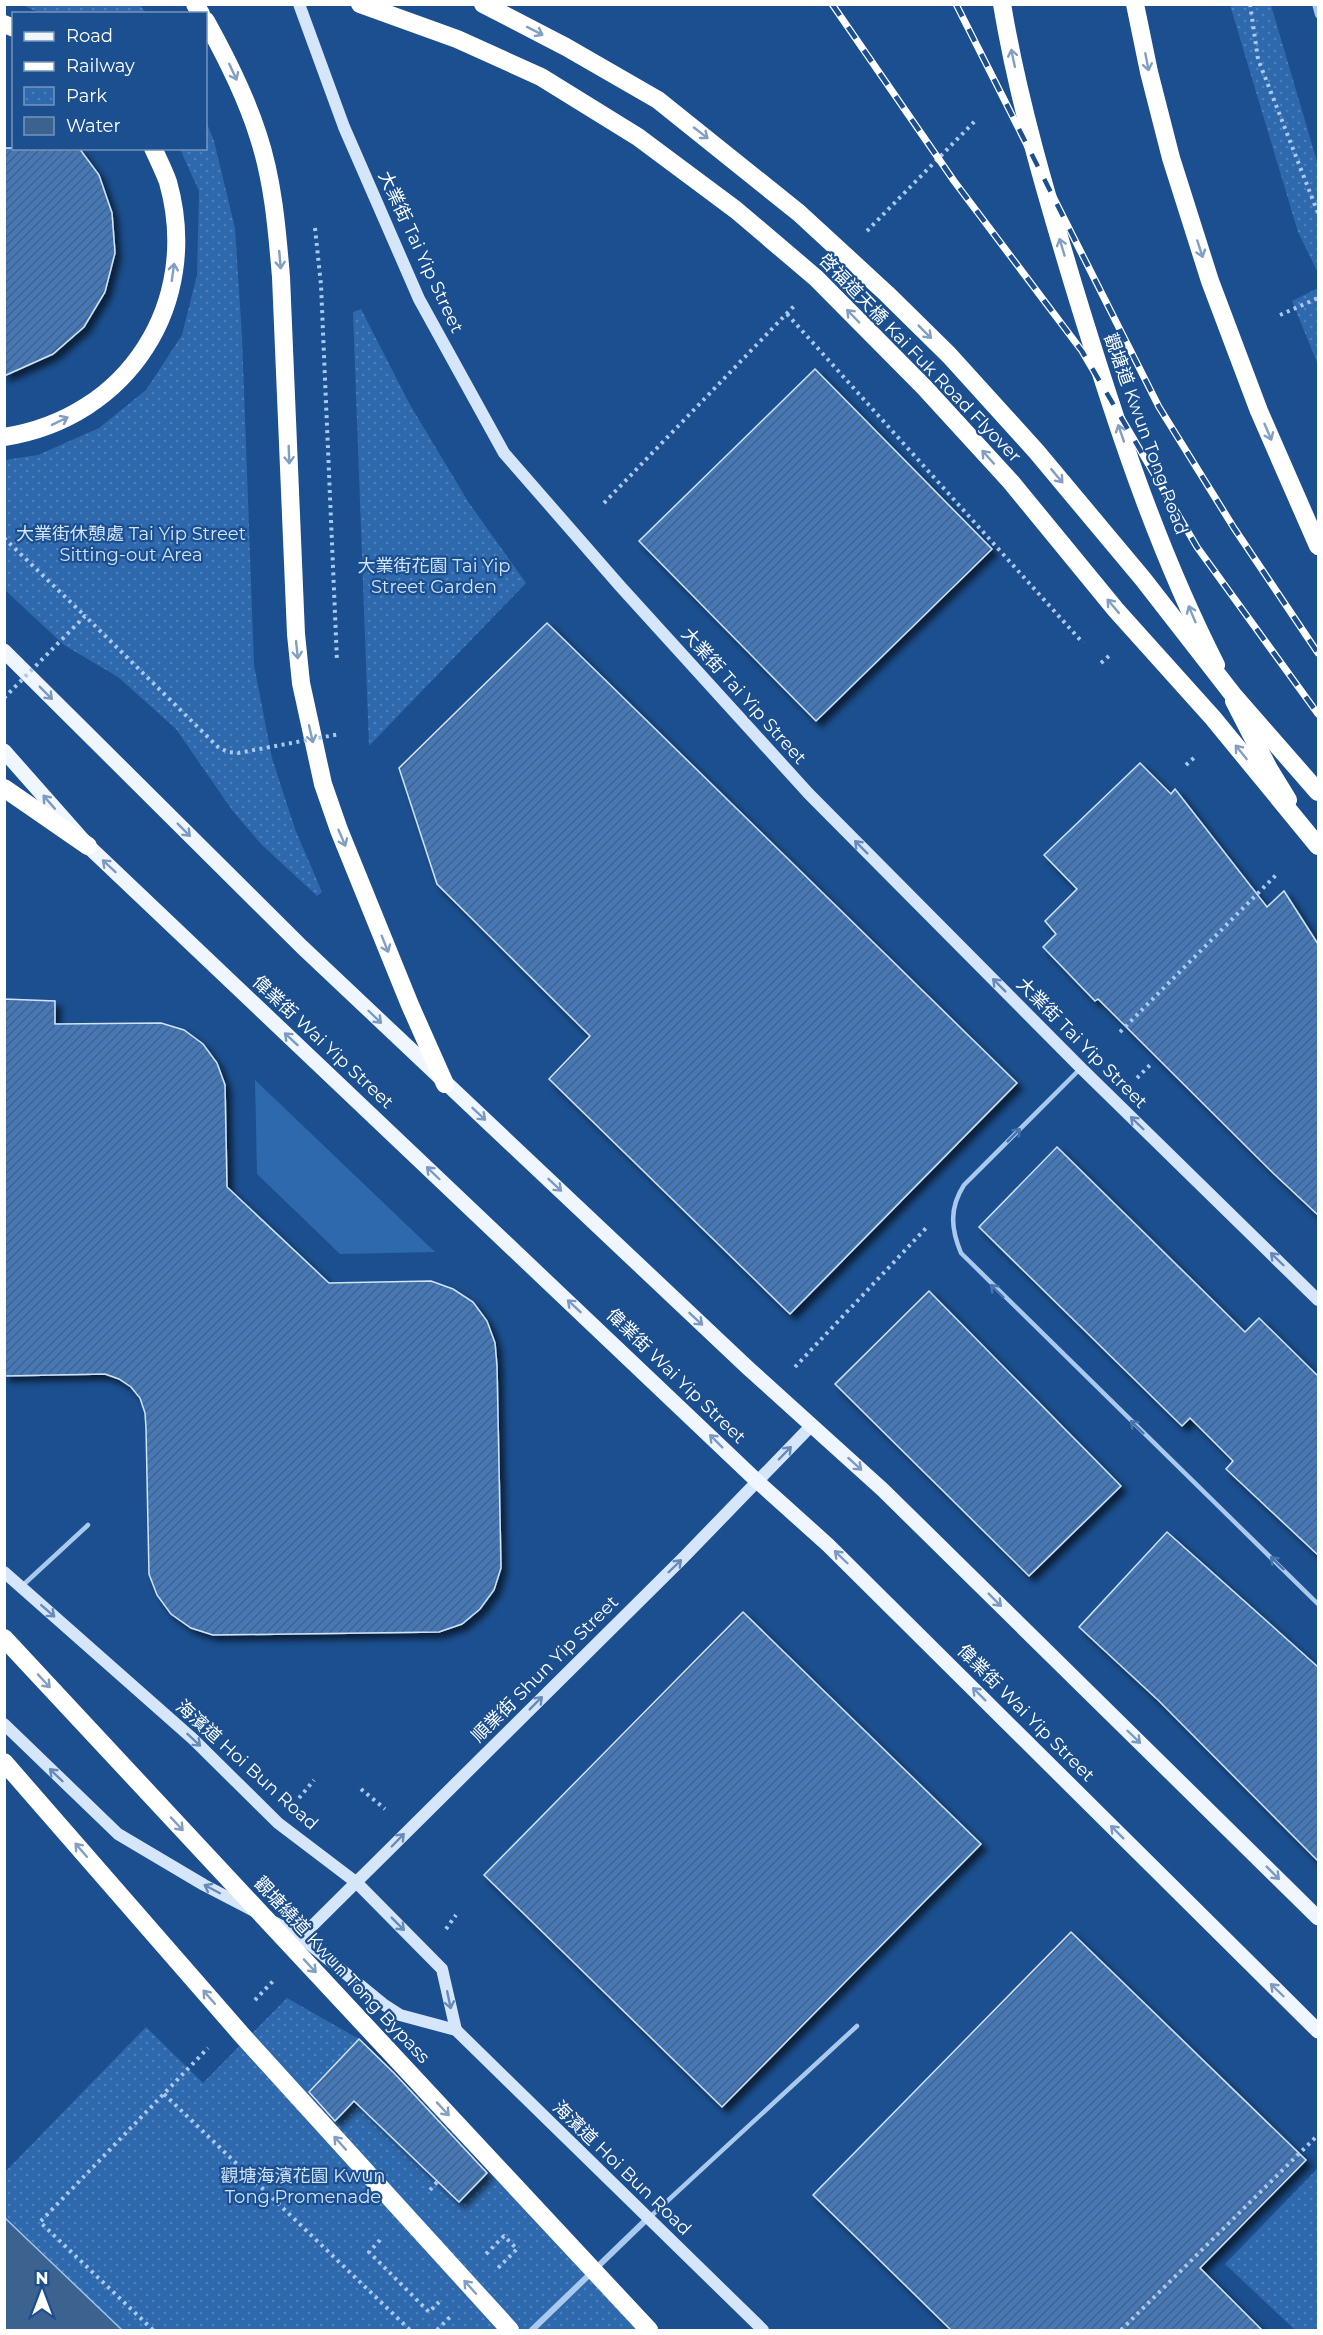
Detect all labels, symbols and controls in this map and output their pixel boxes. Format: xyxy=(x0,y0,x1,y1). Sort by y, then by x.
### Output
legend xyxy=(12,12,207,150)
text: Road xyxy=(66,25,113,47)
one-way arrow xyxy=(526,26,544,38)
one-way arrow xyxy=(1007,49,1018,68)
one-way arrow xyxy=(1142,52,1153,71)
text: Railway xyxy=(66,55,135,77)
one-way arrow xyxy=(227,63,239,81)
text: Park xyxy=(66,85,107,107)
text: Water xyxy=(66,115,121,137)
one-way arrow xyxy=(692,127,708,140)
street label: 大業街 Tai Yip Street xyxy=(374,168,468,336)
one-way arrow xyxy=(1056,238,1067,257)
one-way arrow xyxy=(1195,239,1206,258)
street label: 啓福道天橋 Kai Fuk Road Flyover xyxy=(814,249,1026,467)
one-way arrow xyxy=(275,250,286,270)
one-way arrow xyxy=(168,263,179,283)
one-way arrow xyxy=(845,308,860,323)
one-way arrow xyxy=(918,324,933,339)
street label: 觀塘道 Kwun Tong Road xyxy=(1099,330,1193,538)
one-way arrow xyxy=(51,414,69,426)
one-way arrow xyxy=(1263,422,1274,441)
one-way arrow xyxy=(1114,424,1125,443)
one-way arrow xyxy=(283,445,294,465)
one-way arrow xyxy=(981,449,995,464)
one-way arrow xyxy=(1050,467,1063,483)
park label: 大業街休憩處 Tai Yip Street Sitting-out Area xyxy=(16,523,246,566)
park label: 大業街花園 Tai Yip Street Garden xyxy=(358,555,510,598)
one-way arrow xyxy=(1106,598,1119,614)
one-way arrow xyxy=(1186,605,1197,624)
street label: 大業街 Tai Yip Street xyxy=(677,623,811,769)
one-way arrow xyxy=(292,639,303,659)
one-way arrow xyxy=(38,685,53,700)
one-way arrow xyxy=(306,724,318,743)
one-way arrow xyxy=(1235,745,1248,761)
one-way arrow xyxy=(42,795,56,810)
one-way arrow xyxy=(177,823,192,837)
one-way arrow xyxy=(337,828,348,846)
one-way arrow xyxy=(854,840,869,854)
one-way arrow xyxy=(101,859,116,873)
one-way arrow xyxy=(380,935,391,953)
street label: 偉業街 Wai Yip Street xyxy=(248,971,398,1113)
street label: 大業街 Tai Yip Street xyxy=(1012,973,1152,1113)
one-way arrow xyxy=(992,978,1006,993)
one-way arrow xyxy=(368,1010,383,1024)
one-way arrow xyxy=(283,1031,298,1046)
one-way arrow xyxy=(471,1107,486,1122)
one-way arrow xyxy=(1130,1115,1145,1130)
one-way arrow xyxy=(1006,1128,1021,1143)
one-way arrow xyxy=(425,1165,440,1180)
one-way arrow xyxy=(547,1178,562,1192)
one-way arrow xyxy=(1269,1252,1284,1266)
one-way arrow xyxy=(990,1283,1005,1298)
one-way arrow xyxy=(567,1299,582,1314)
street label: 偉業街 Wai Yip Street xyxy=(602,1304,750,1448)
one-way arrow xyxy=(689,1312,704,1326)
one-way arrow xyxy=(1129,1420,1144,1434)
one-way arrow xyxy=(708,1433,723,1448)
one-way arrow xyxy=(777,1446,792,1461)
one-way arrow xyxy=(847,1457,862,1471)
one-way arrow xyxy=(833,1549,848,1564)
one-way arrow xyxy=(1269,1556,1284,1570)
one-way arrow xyxy=(667,1559,682,1573)
street label: 順業街 Shun Yip Street xyxy=(467,1591,623,1747)
one-way arrow xyxy=(987,1593,1002,1607)
one-way arrow xyxy=(40,1605,56,1618)
street label: 偉業街 Wai Yip Street xyxy=(953,1640,1099,1786)
one-way arrow xyxy=(37,1673,52,1688)
one-way arrow xyxy=(972,1687,987,1702)
street label: 海濱道 Hoi Bun Road xyxy=(171,1695,323,1835)
one-way arrow xyxy=(529,1696,544,1710)
one-way arrow xyxy=(1126,1730,1141,1744)
one-way arrow xyxy=(186,1733,201,1748)
one-way arrow xyxy=(49,1767,64,1782)
one-way arrow xyxy=(170,1816,184,1831)
one-way arrow xyxy=(1110,1824,1125,1839)
one-way arrow xyxy=(391,1833,405,1848)
one-way arrow xyxy=(74,1843,88,1858)
one-way arrow xyxy=(1266,1866,1281,1881)
street label: 觀塘繞道 Kwun Tong Bypass xyxy=(250,1872,434,2068)
one-way arrow xyxy=(204,1883,222,1895)
one-way arrow xyxy=(391,1917,406,1932)
one-way arrow xyxy=(303,1959,317,1974)
one-way arrow xyxy=(1269,1982,1284,1997)
one-way arrow xyxy=(444,1989,455,2009)
one-way arrow xyxy=(202,1990,216,2005)
street label: 海濱道 Hoi Bun Road xyxy=(548,2096,696,2240)
one-way arrow xyxy=(436,2101,450,2116)
one-way arrow xyxy=(332,2135,347,2150)
park label: 觀塘海濱花園 Kwun Tong Promenade xyxy=(221,2165,385,2208)
north arrow xyxy=(12,2263,72,2323)
text: N xyxy=(36,2269,48,2288)
one-way arrow xyxy=(463,2280,477,2295)

